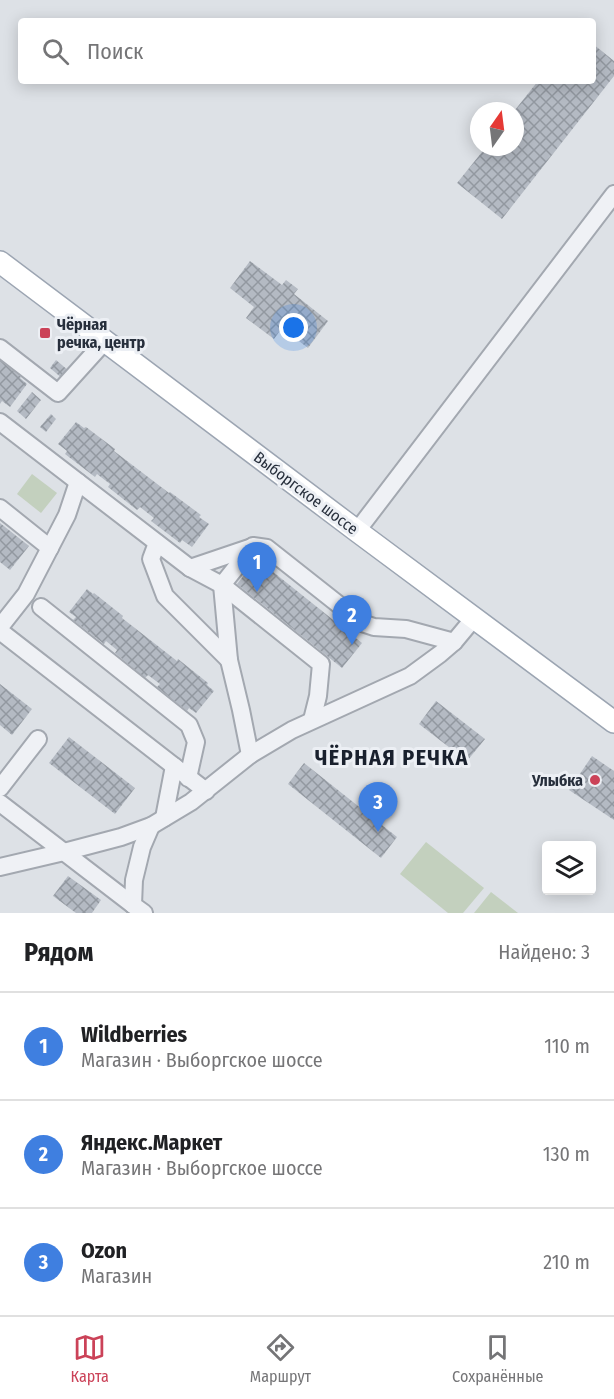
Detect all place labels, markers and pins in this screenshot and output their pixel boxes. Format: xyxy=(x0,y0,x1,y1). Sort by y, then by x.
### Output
place label: Чёрная речка, центр xyxy=(57,315,145,352)
marker: Чёрная речка, центр xyxy=(38,326,52,340)
pin: 1 xyxy=(238,542,276,592)
pin: 2 xyxy=(332,596,372,645)
place label: Улыбка xyxy=(531,771,583,790)
marker: Улыбка xyxy=(588,773,602,787)
pin: 3 xyxy=(358,782,398,832)

